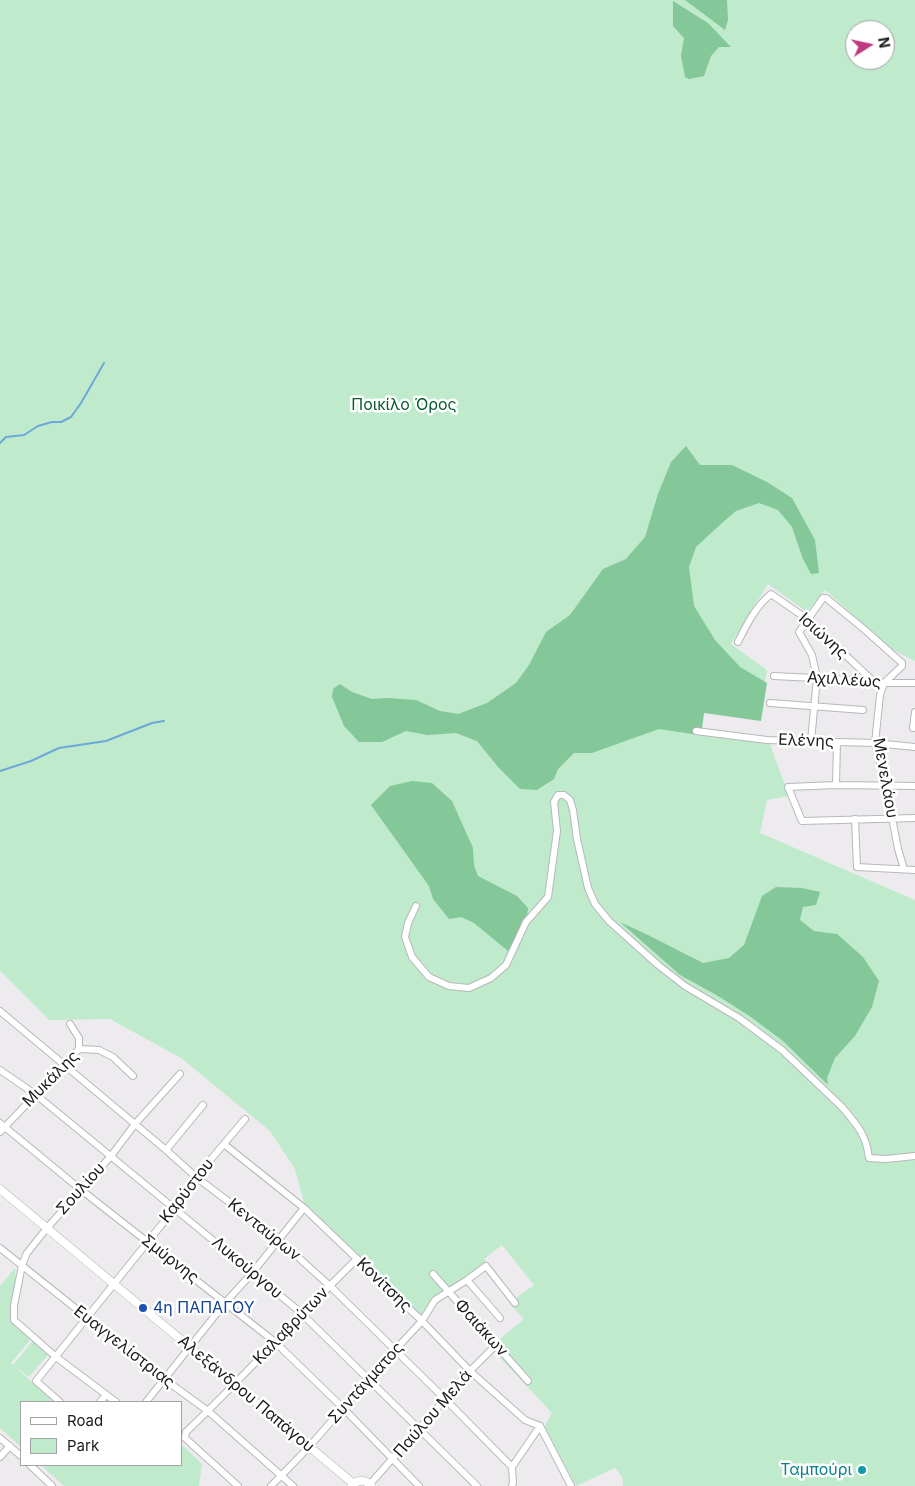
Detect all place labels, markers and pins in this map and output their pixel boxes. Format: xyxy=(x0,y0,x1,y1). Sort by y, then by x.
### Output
place label: 4η ΠΑΠΑΓΟΥ xyxy=(153,1298,254,1318)
marker: 4η ΠΑΠΑΓΟΥ xyxy=(137,1302,149,1314)
place label: Ταμπούρι xyxy=(780,1460,852,1480)
marker: Ταμπούρι xyxy=(856,1464,868,1476)

